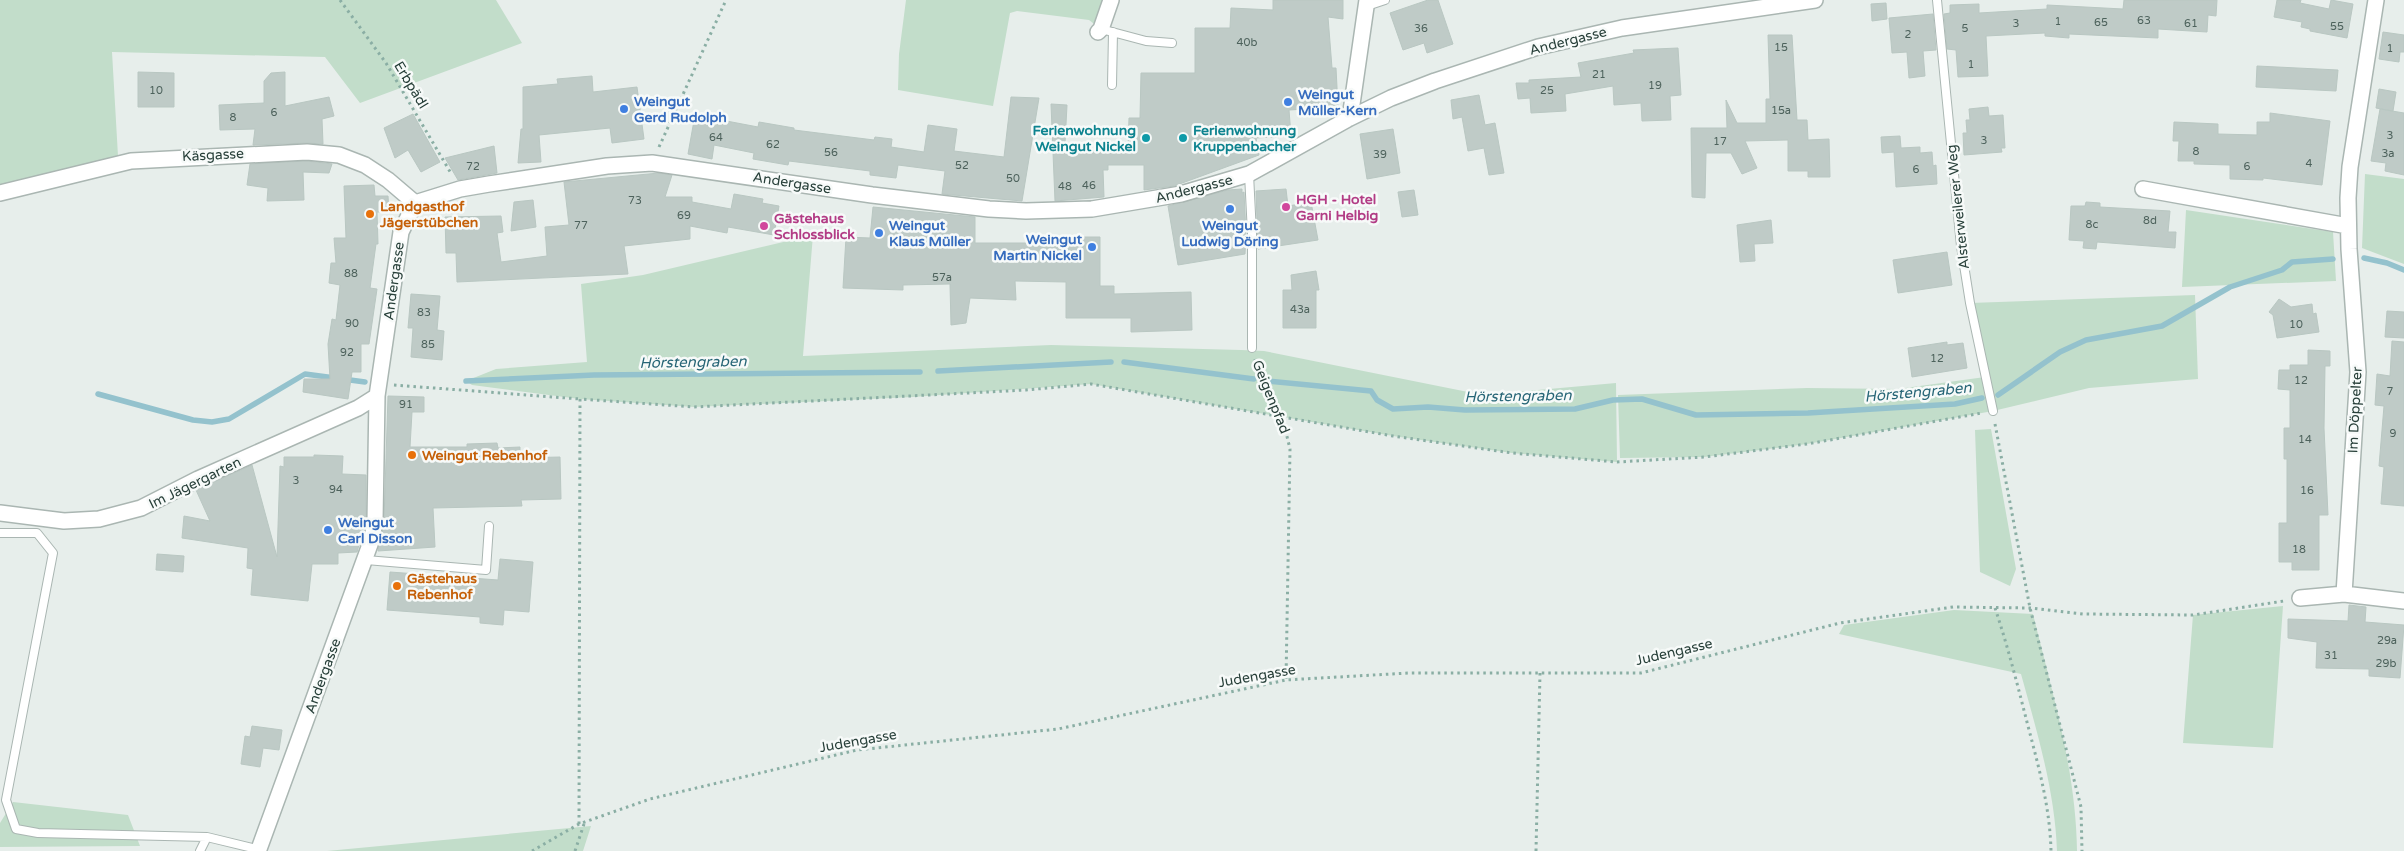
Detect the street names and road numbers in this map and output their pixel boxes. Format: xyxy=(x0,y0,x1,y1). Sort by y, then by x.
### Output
street label: Andergasse xyxy=(1528,23,1608,59)
street label: Erbpädl xyxy=(390,58,432,112)
street label: Alsterweilerer Weg xyxy=(1943,144,1973,270)
street label: Käsgasse xyxy=(182,145,244,165)
street label: Andergasse xyxy=(752,168,832,198)
street label: Andergasse xyxy=(1154,171,1234,207)
street label: Andergasse xyxy=(380,241,408,321)
street label: Geigenpfad xyxy=(1249,358,1293,436)
street label: Im Döppelter xyxy=(2344,366,2366,454)
street label: Im Jägergarten xyxy=(146,453,244,513)
street label: Judengasse xyxy=(1634,635,1714,669)
street label: Andergasse xyxy=(302,636,344,716)
street label: Judengasse xyxy=(1217,661,1297,691)
street label: Judengasse xyxy=(818,726,898,756)

